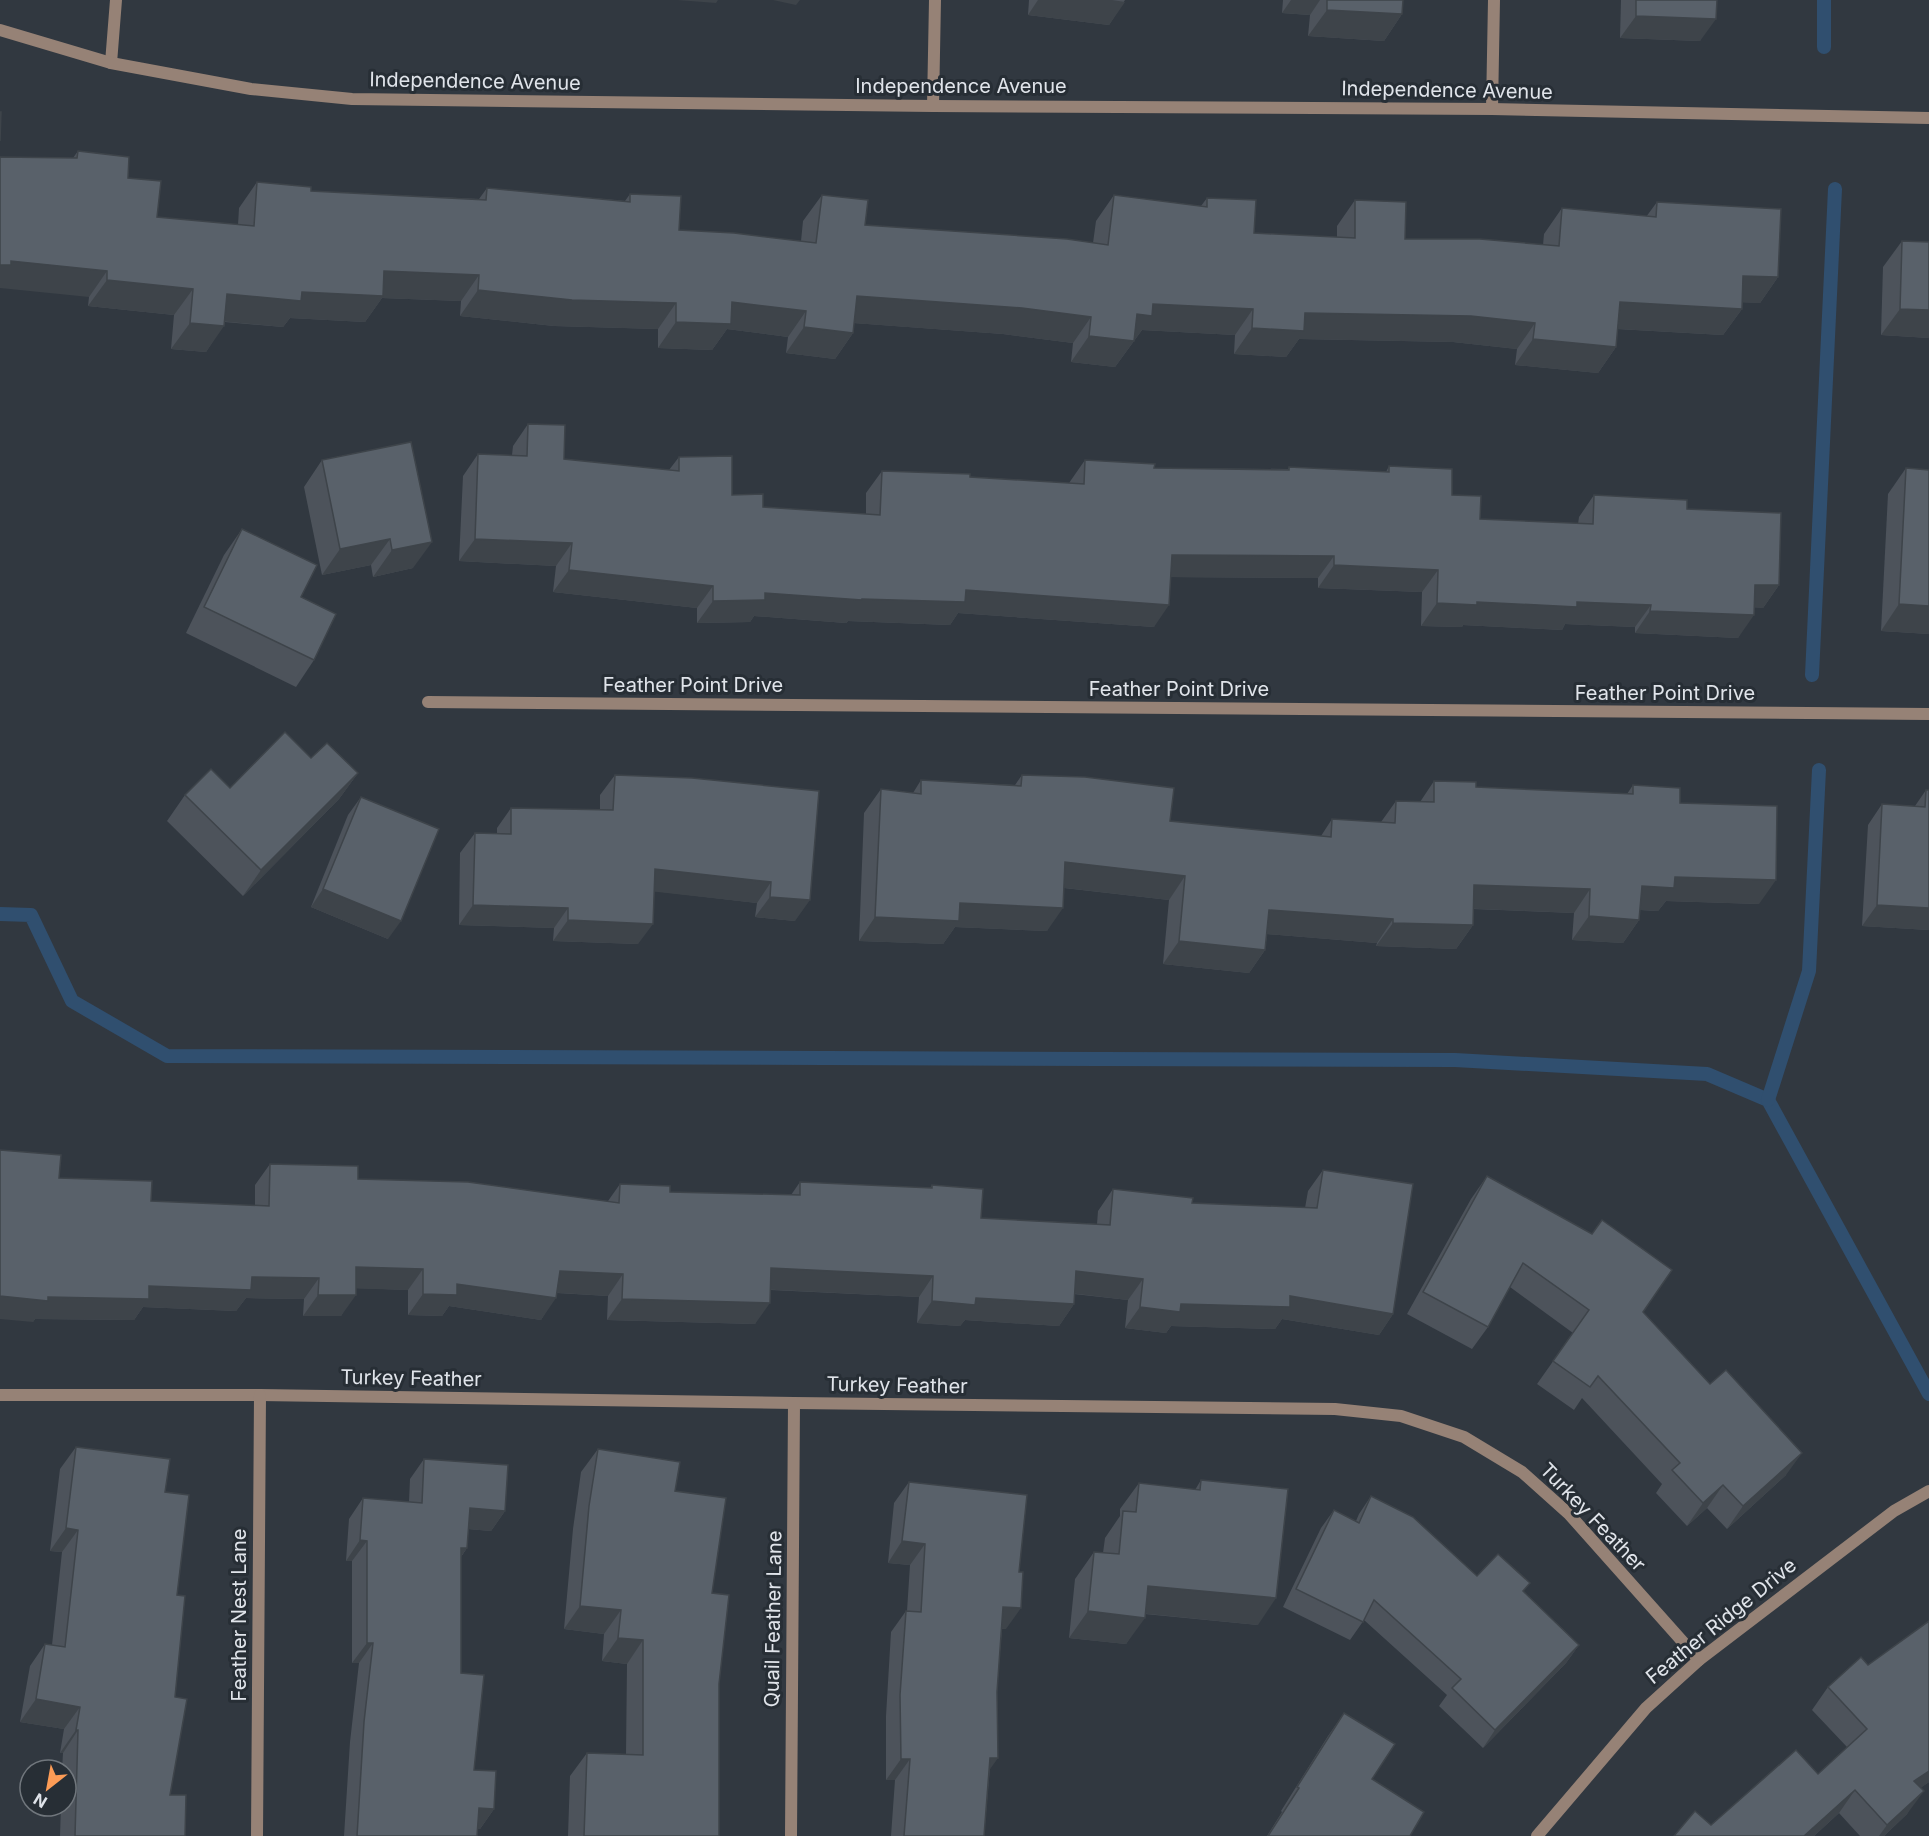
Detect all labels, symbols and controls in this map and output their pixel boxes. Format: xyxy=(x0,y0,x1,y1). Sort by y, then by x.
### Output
street label: Independence Avenue xyxy=(369,67,581,95)
street label: Independence Avenue xyxy=(855,74,1067,98)
street label: Independence Avenue xyxy=(1341,76,1553,104)
street label: Feather Point Drive xyxy=(603,673,783,697)
street label: Feather Point Drive xyxy=(1089,677,1269,701)
street label: Feather Point Drive xyxy=(1575,681,1755,705)
street label: Turkey Feather xyxy=(340,1365,482,1391)
street label: Turkey Feather xyxy=(826,1372,968,1398)
street label: Turkey Feather xyxy=(1535,1458,1651,1577)
street label: Feather Nest Lane xyxy=(227,1529,251,1701)
street label: Quail Feather Lane xyxy=(759,1530,787,1708)
street label: Feather Ridge Drive xyxy=(1641,1553,1801,1689)
north arrow xyxy=(18,1758,78,1818)
text: N xyxy=(30,1789,51,1813)

